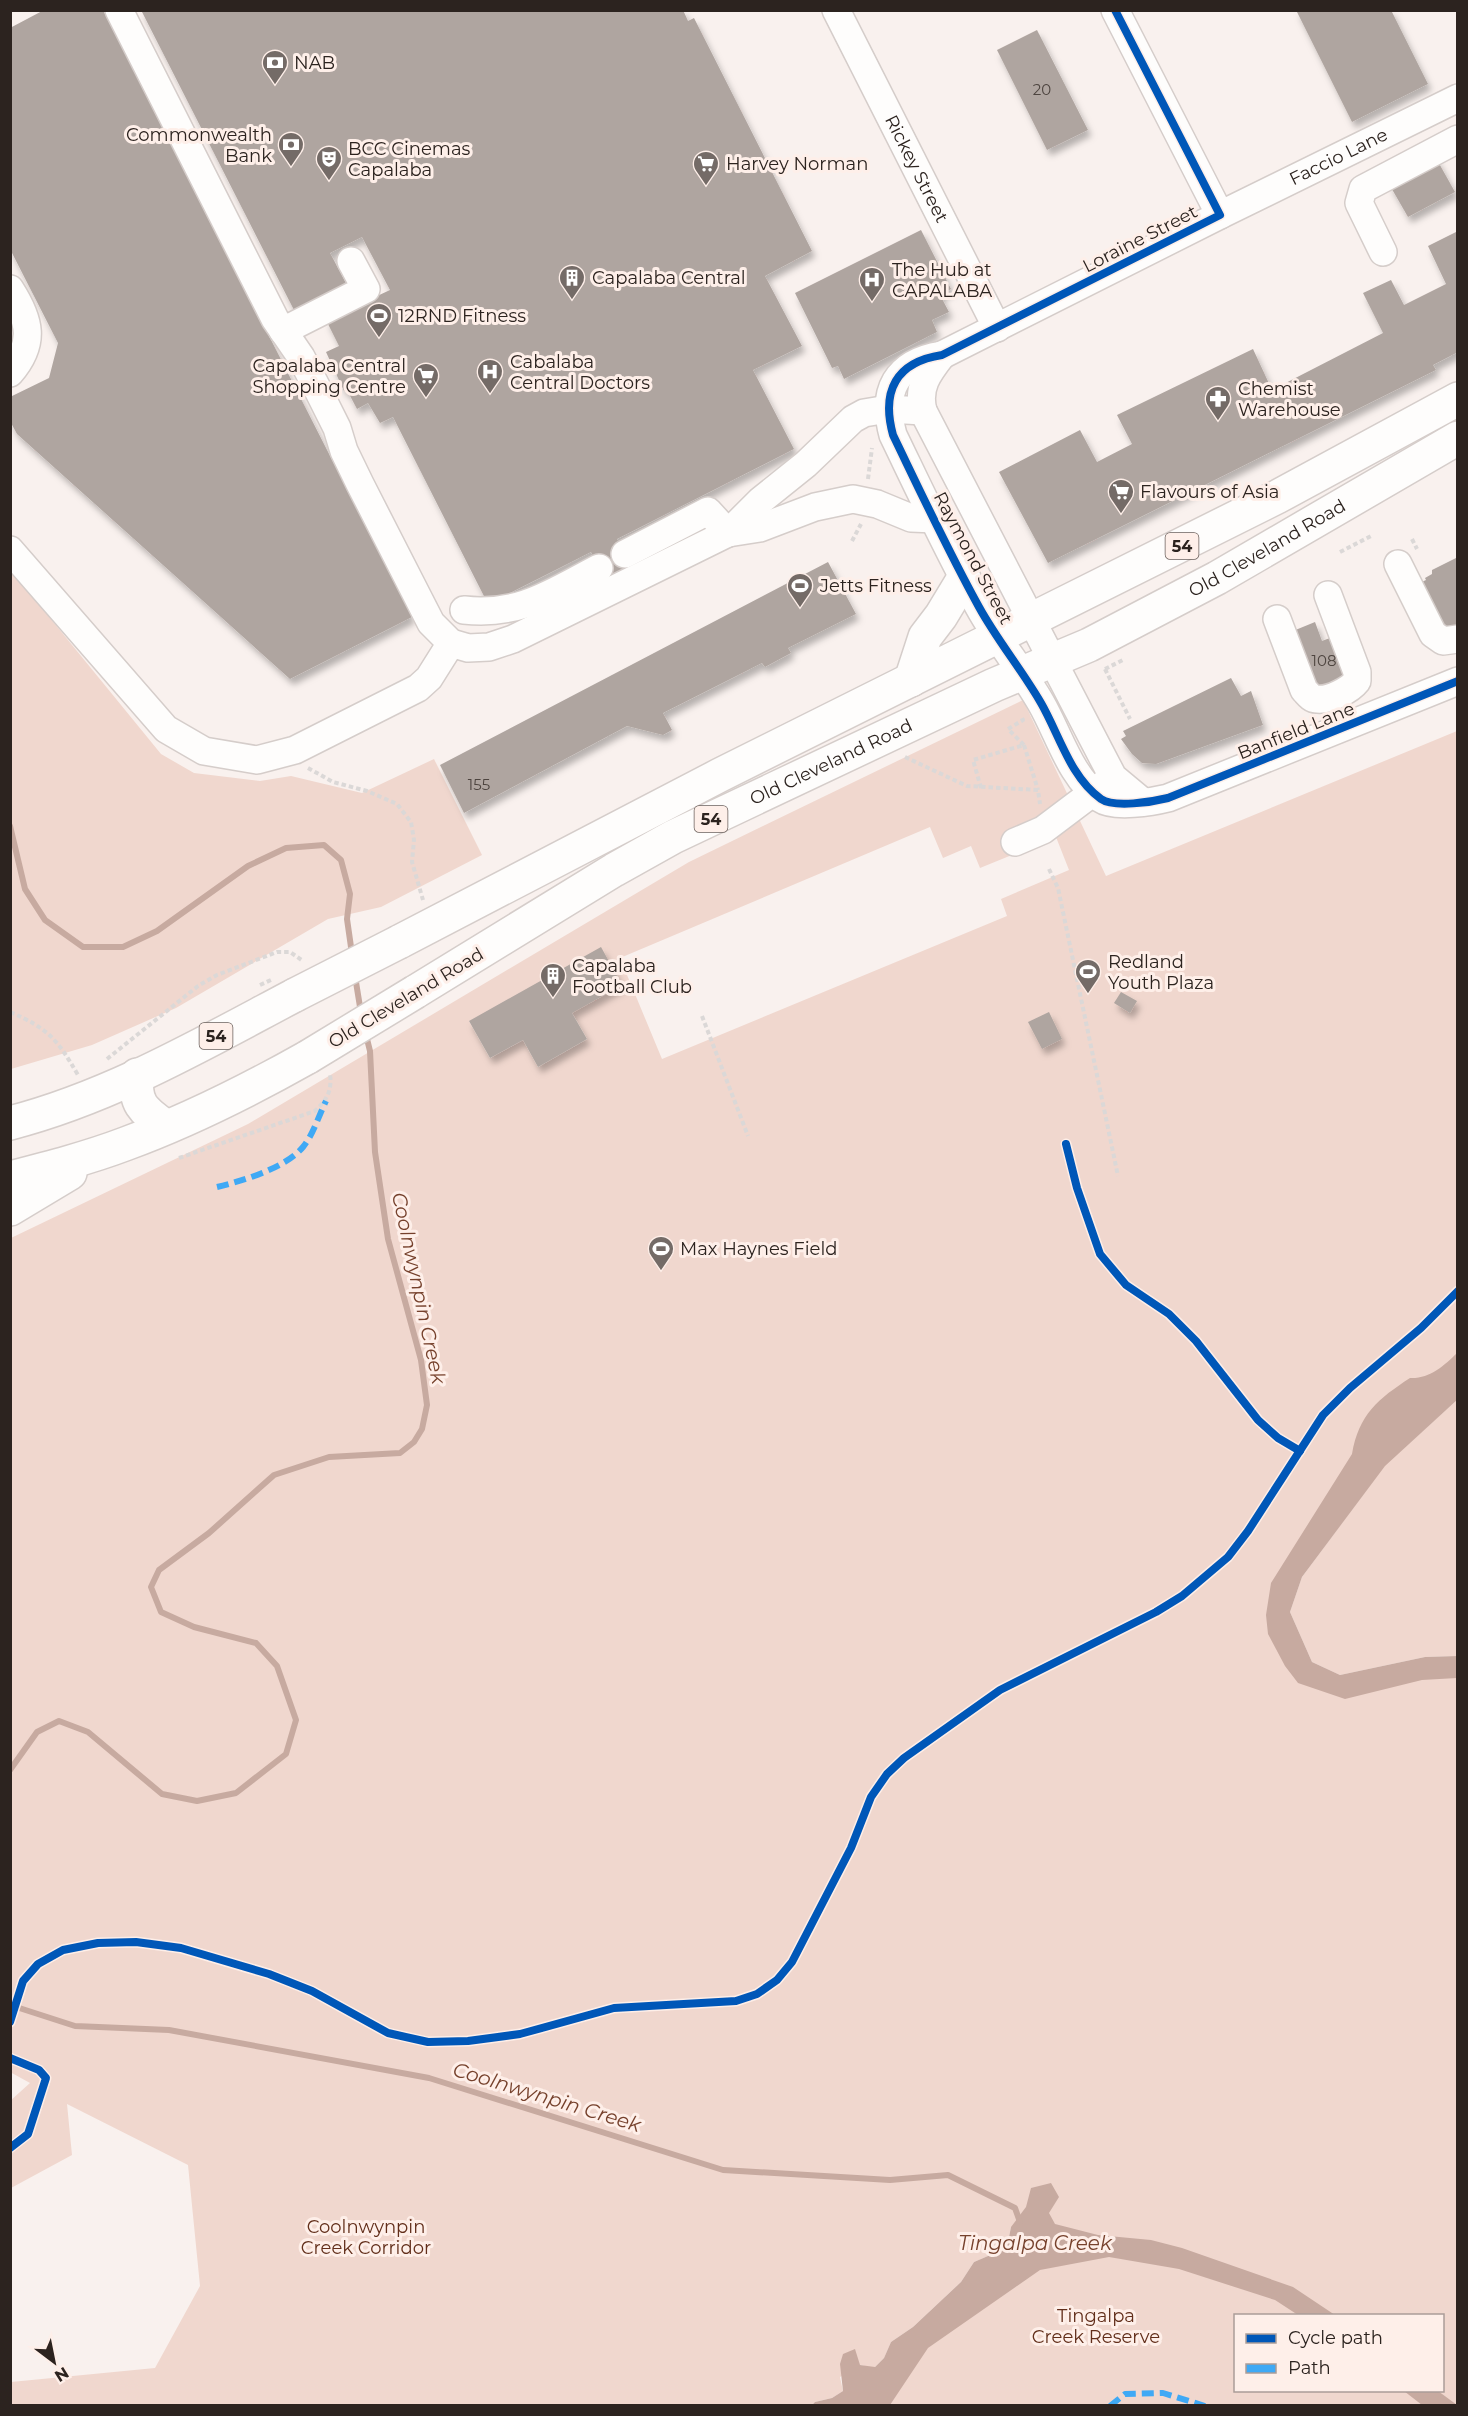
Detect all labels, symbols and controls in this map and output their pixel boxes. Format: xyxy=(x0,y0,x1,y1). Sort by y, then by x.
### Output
bank icon: NAB xyxy=(260,48,290,86)
place label: NAB xyxy=(294,52,335,74)
house number: 20 xyxy=(1033,80,1051,99)
street label: Rickey Street xyxy=(880,111,953,226)
street label: Faccio Lane xyxy=(1286,123,1391,190)
place label: Commonwealth Bank xyxy=(126,124,272,167)
bank icon: Commonwealth Bank xyxy=(276,130,306,168)
place label: BCC Cinemas Capalaba xyxy=(348,138,471,181)
theatre icon: BCC Cinemas Capalaba xyxy=(314,144,344,182)
supermarket icon: Harvey Norman xyxy=(691,149,721,187)
place label: Harvey Norman xyxy=(726,153,868,175)
street label: Loraine Street xyxy=(1079,201,1201,277)
place label: The Hub at CAPALABA xyxy=(892,259,992,302)
building icon: Capalaba Central xyxy=(557,263,587,301)
hospital icon: The Hub at CAPALABA xyxy=(857,265,887,303)
place label: Capalaba Central xyxy=(592,267,746,289)
sports icon: 12RND Fitness xyxy=(364,301,394,339)
place label: 12RND Fitness xyxy=(398,305,526,327)
place label: Cabalaba Central Doctors xyxy=(510,351,650,394)
place label: Capalaba Central Shopping Centre xyxy=(252,355,406,398)
hospital icon: Cabalaba Central Doctors xyxy=(475,357,505,395)
supermarket icon: Capalaba Central Shopping Centre xyxy=(411,361,441,399)
place label: Chemist Warehouse xyxy=(1238,378,1341,421)
pharmacy icon: Chemist Warehouse xyxy=(1203,384,1233,422)
supermarket icon: Flavours of Asia xyxy=(1106,477,1136,515)
place label: Flavours of Asia xyxy=(1140,481,1279,503)
street label: Raymond Street xyxy=(929,488,1017,628)
street label: Old Cleveland Road xyxy=(1185,495,1350,602)
road number: 54 xyxy=(1166,533,1198,559)
sports icon: Jetts Fitness xyxy=(785,571,815,609)
place label: Jetts Fitness xyxy=(819,575,932,597)
house number: 108 xyxy=(1312,651,1336,670)
street label: Banfield Lane xyxy=(1234,697,1358,764)
street label: Old Cleveland Road xyxy=(746,714,916,810)
house number: 155 xyxy=(468,775,490,794)
road number: 54 xyxy=(694,806,728,832)
street label: Old Cleveland Road xyxy=(324,943,488,1053)
place label: Redland Youth Plaza xyxy=(1108,951,1214,994)
place label: Capalaba Football Club xyxy=(572,955,692,998)
sports icon: Redland Youth Plaza xyxy=(1073,957,1103,995)
building icon: Capalaba Football Club xyxy=(538,961,568,999)
road number: 54 xyxy=(200,1023,232,1049)
water label: Coolnwynpin Creek xyxy=(387,1190,451,1387)
sports icon: Max Haynes Field xyxy=(646,1234,676,1272)
place label: Max Haynes Field xyxy=(680,1238,838,1260)
water label: Coolnwynpin Creek xyxy=(450,2057,645,2137)
park label: Coolnwynpin Creek Corridor xyxy=(301,2216,431,2259)
water label: Tingalpa Creek xyxy=(958,2231,1113,2255)
park label: Tingalpa Creek Reserve xyxy=(1032,2305,1160,2348)
legend xyxy=(1234,2314,1444,2392)
text: Cycle path xyxy=(1288,2327,1383,2349)
north arrow xyxy=(24,2332,84,2392)
text: Path xyxy=(1288,2357,1331,2379)
text: N xyxy=(51,2363,72,2386)

